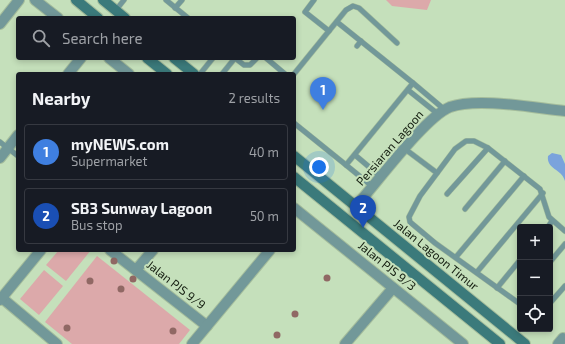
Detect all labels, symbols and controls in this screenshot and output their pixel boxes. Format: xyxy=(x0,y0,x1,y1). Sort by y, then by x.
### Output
search box xyxy=(16,16,296,60)
icon: search xyxy=(30,27,52,49)
text: Search here xyxy=(62,29,143,47)
pin: 1 xyxy=(310,77,336,110)
text: Nearby xyxy=(32,88,90,108)
text: 2 results xyxy=(228,90,280,106)
street label: Persiaran Lagoon xyxy=(353,107,426,188)
text: myNEWS.com xyxy=(71,135,169,153)
text: 1 xyxy=(43,144,49,160)
text: 40 m xyxy=(249,144,279,160)
text: Supermarket xyxy=(71,153,148,169)
your location xyxy=(309,157,329,177)
pin: 2 xyxy=(350,195,376,228)
text: SB3 Sunway Lagoon xyxy=(71,199,212,217)
text: 2 xyxy=(42,208,50,224)
text: 50 m xyxy=(250,208,279,224)
street label: Jalan Lagoon Timur xyxy=(391,216,482,293)
text: Bus stop xyxy=(71,217,122,233)
map controls xyxy=(517,224,553,332)
button: + xyxy=(517,224,553,260)
street label: Jalan PJS 9/3 xyxy=(356,238,419,293)
street label: Jalan PJS 9/9 xyxy=(145,257,209,311)
button: − xyxy=(517,260,553,296)
button: locate xyxy=(517,296,553,332)

